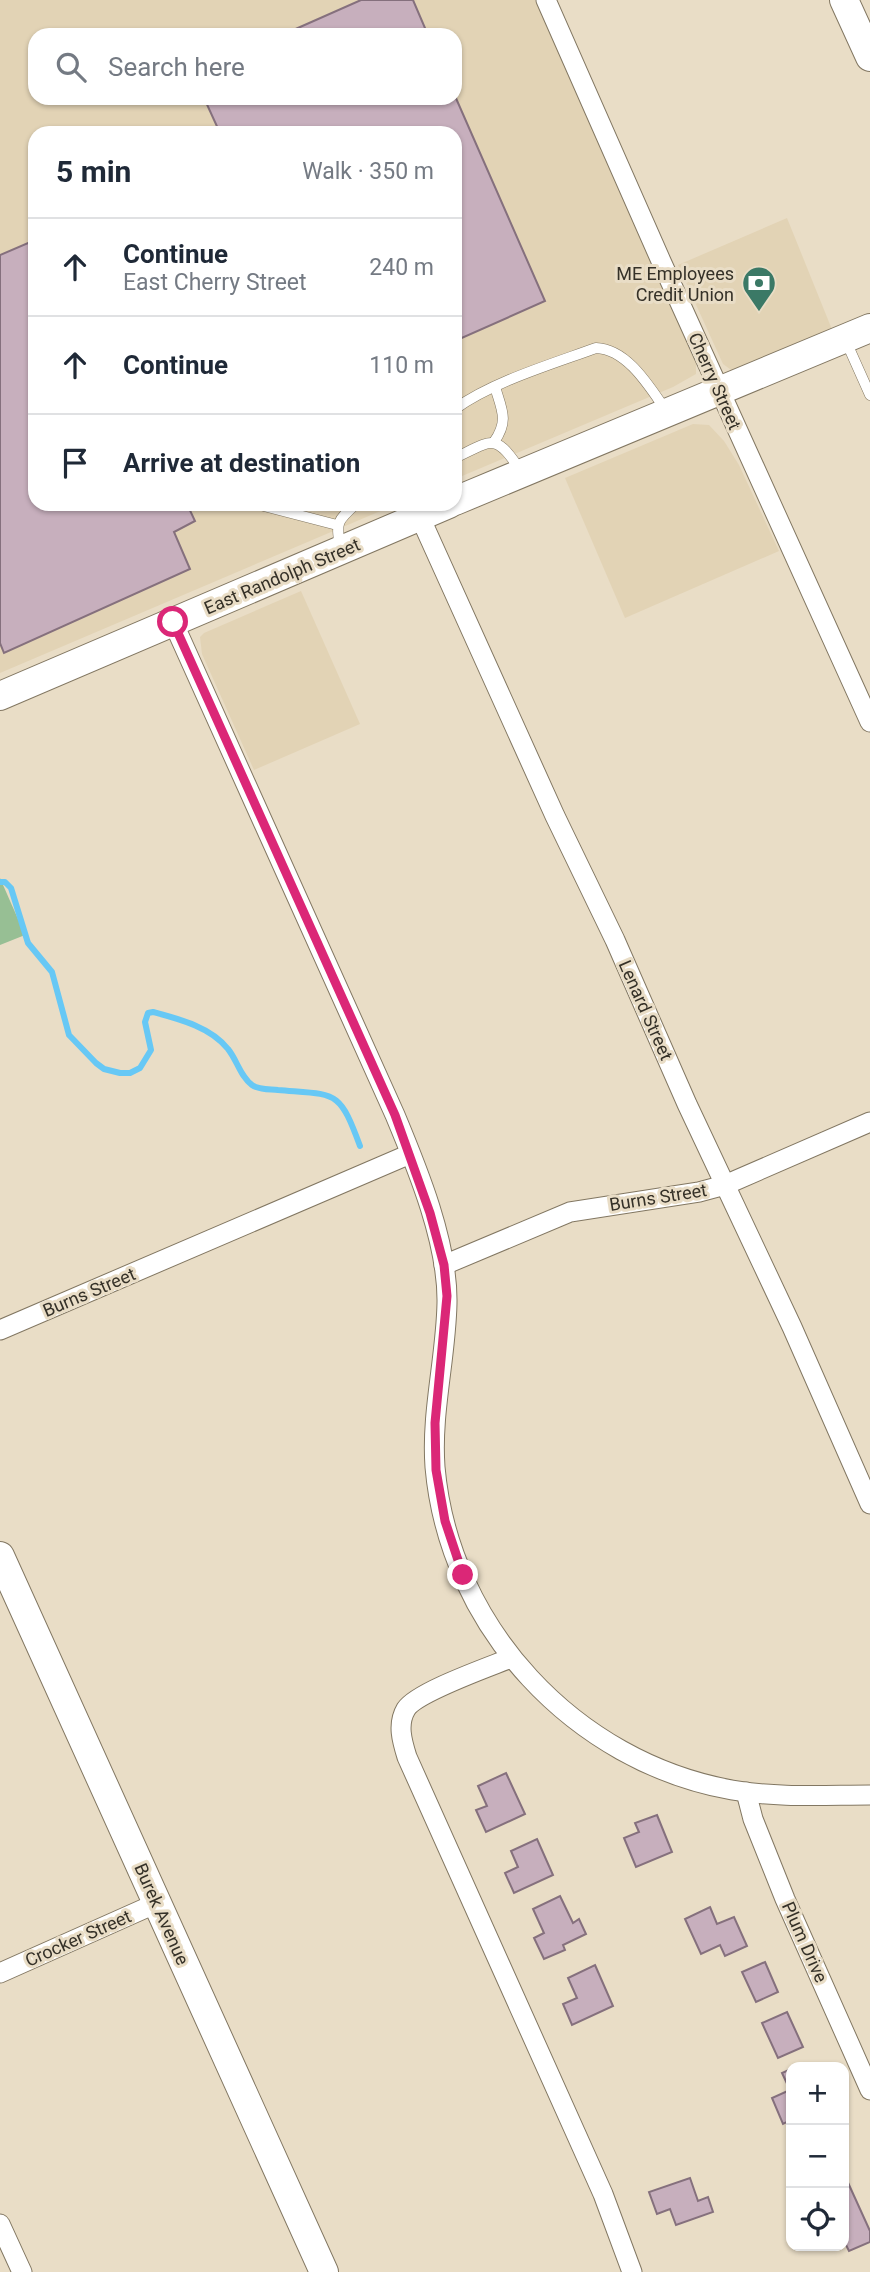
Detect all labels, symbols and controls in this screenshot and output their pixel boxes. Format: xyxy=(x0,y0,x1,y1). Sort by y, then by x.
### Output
search box xyxy=(28,28,462,105)
icon: search xyxy=(52,48,90,86)
text: Search here xyxy=(108,52,245,82)
text: 5 min xyxy=(56,154,131,189)
text: Walk · 350 m xyxy=(302,158,434,185)
text: Continue xyxy=(123,239,228,269)
icon: ahead xyxy=(56,248,94,286)
text: 240 m xyxy=(369,254,434,281)
place label: ME Employees Credit Union xyxy=(616,263,734,305)
bank icon: ME Employees Credit Union xyxy=(740,264,778,313)
text: East Cherry Street xyxy=(123,269,307,296)
street label: Cherry Street xyxy=(684,329,746,433)
icon: ahead xyxy=(56,346,94,384)
text: Continue xyxy=(123,350,228,380)
text: 110 m xyxy=(369,352,434,379)
icon: arrive xyxy=(56,444,94,482)
text: Arrive at destination xyxy=(123,448,360,478)
street label: East Randolph Street xyxy=(201,534,363,618)
route start xyxy=(157,606,188,637)
street label: Lenard Street xyxy=(615,957,677,1063)
street label: Burns Street xyxy=(608,1179,708,1215)
street label: Burns Street xyxy=(40,1263,139,1321)
route end xyxy=(447,1559,478,1590)
street label: Burek Avenue xyxy=(130,1860,194,1968)
street label: Plum Drive xyxy=(778,1898,832,1986)
street label: Crocker Street xyxy=(22,1905,134,1971)
map controls xyxy=(786,2062,849,2251)
button: + xyxy=(786,2062,849,2125)
button: − xyxy=(786,2125,849,2188)
button: locate xyxy=(786,2188,849,2251)

